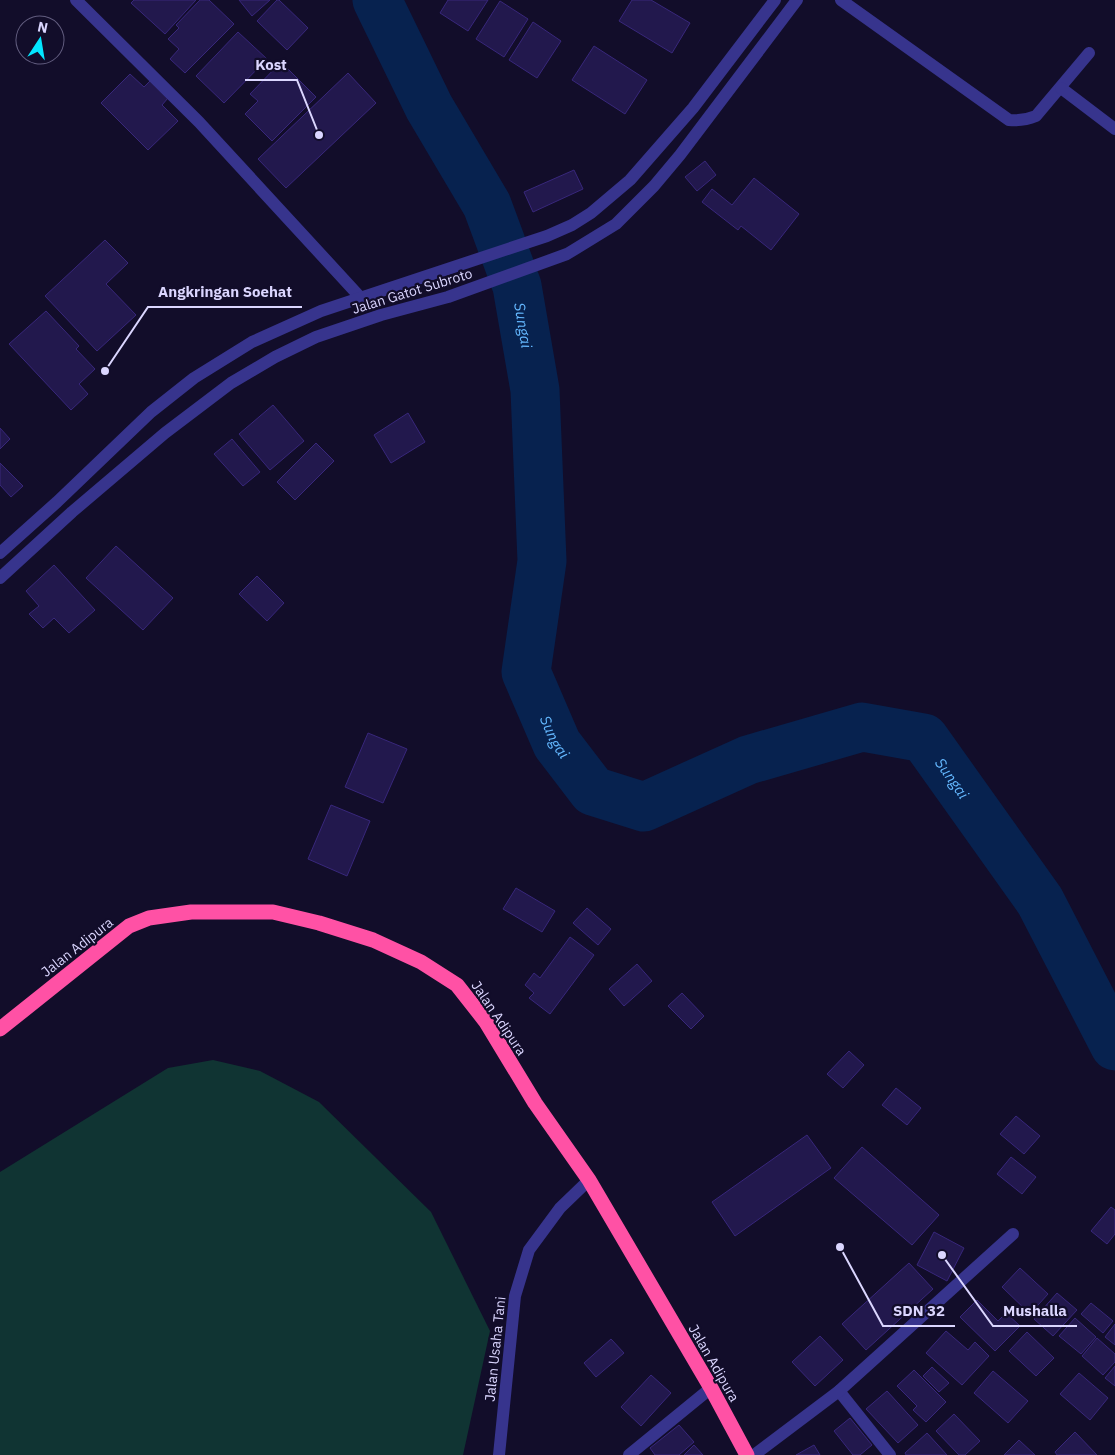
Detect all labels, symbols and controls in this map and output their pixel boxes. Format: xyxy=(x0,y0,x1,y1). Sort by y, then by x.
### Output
north arrow xyxy=(15,15,65,65)
text: N xyxy=(36,17,50,37)
callout: Kost xyxy=(245,50,297,80)
text: Kost xyxy=(255,55,287,74)
street label: Jalan Gatot Subroto xyxy=(350,264,475,318)
callout: Angkringan Soehat xyxy=(148,277,302,307)
text: Angkringan Soehat xyxy=(158,282,292,301)
water label: Sungai xyxy=(511,301,537,349)
water label: Sungai xyxy=(536,712,574,762)
water label: Sungai xyxy=(931,754,974,802)
street label: Jalan Adipura xyxy=(37,913,117,981)
street label: Jalan Adipura xyxy=(467,977,531,1059)
street label: Jalan Usaha Tani xyxy=(481,1296,509,1402)
callout: SDN 32 xyxy=(883,1296,955,1326)
callout: Mushalla xyxy=(993,1296,1077,1326)
text: SDN 32 xyxy=(893,1301,945,1320)
text: Mushalla xyxy=(1003,1301,1067,1320)
street label: Jalan Adipura xyxy=(685,1321,744,1405)

